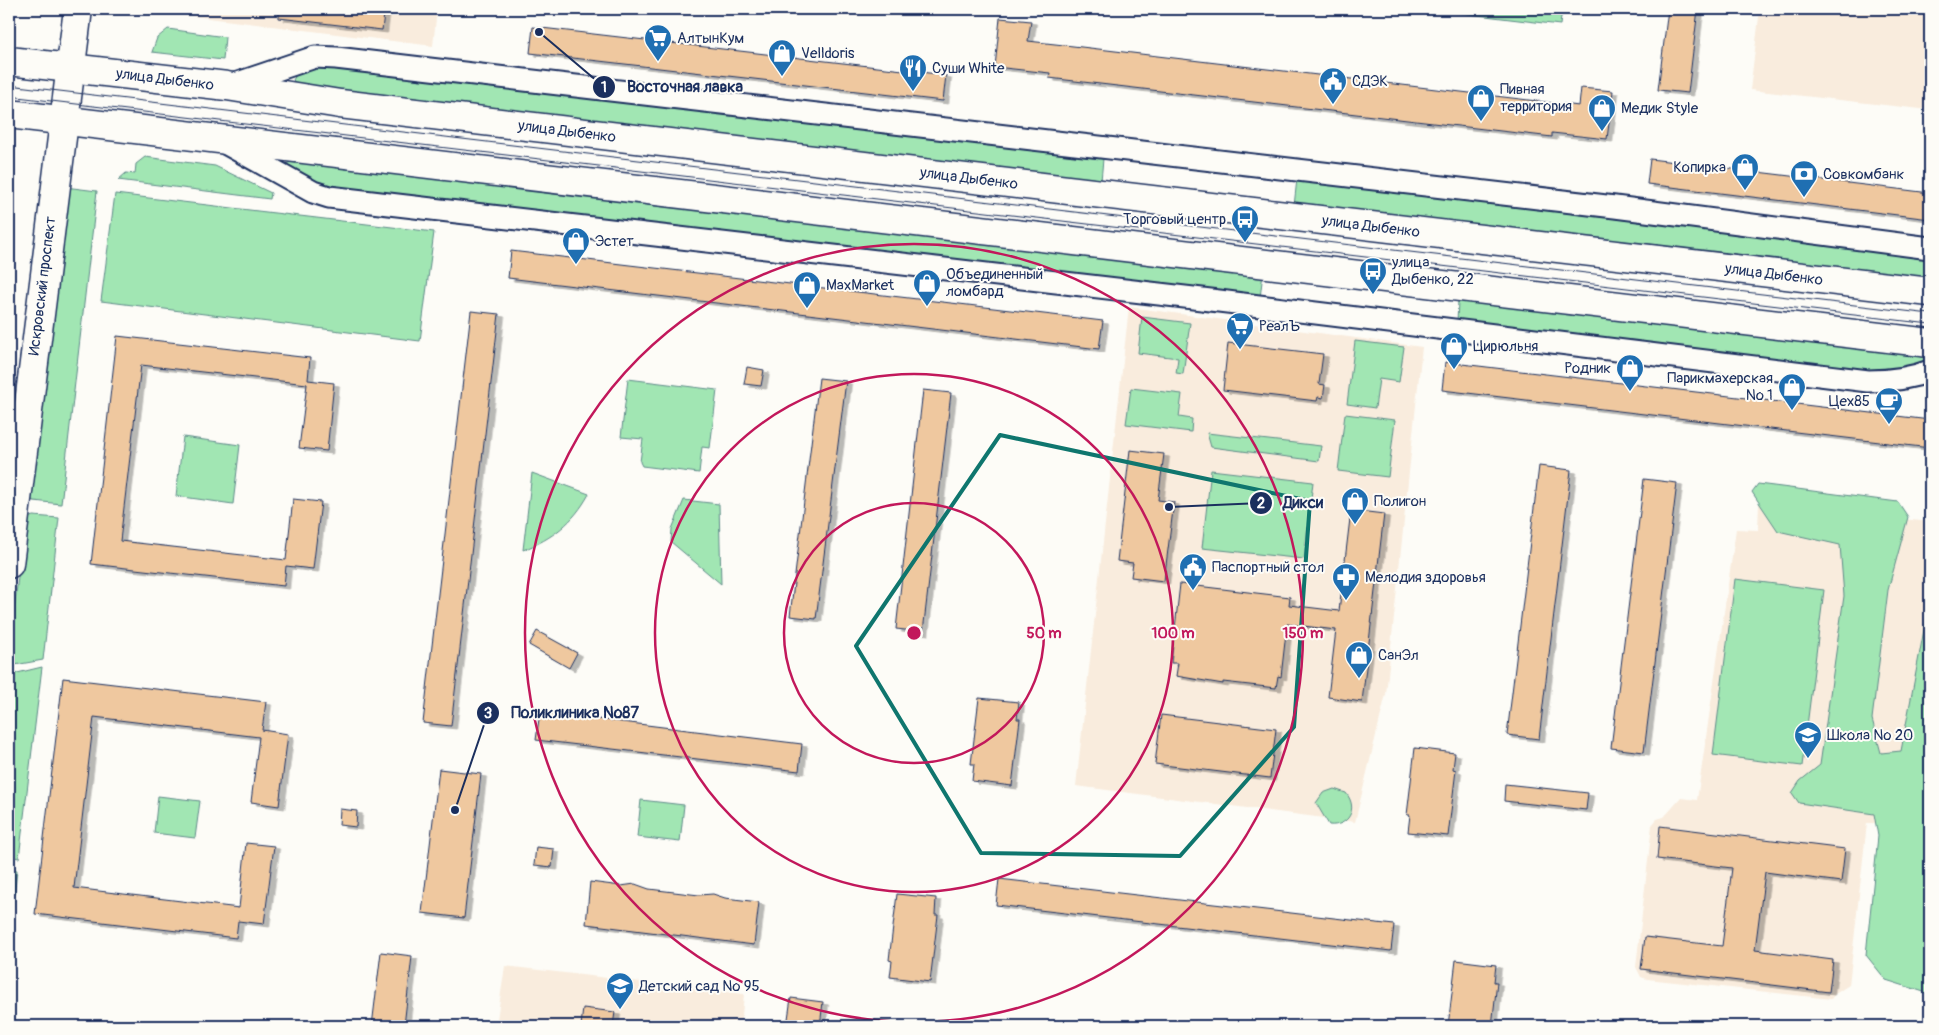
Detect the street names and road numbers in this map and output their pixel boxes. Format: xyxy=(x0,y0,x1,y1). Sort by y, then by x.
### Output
street label: улица Дыбенко xyxy=(114,64,215,95)
street label: улица Дыбенко xyxy=(516,116,617,147)
street label: улица Дыбенко xyxy=(918,163,1019,194)
street label: улица Дыбенко xyxy=(1320,211,1421,242)
street label: Искровский проспект xyxy=(25,215,61,357)
street label: улица Дыбенко xyxy=(1723,259,1824,290)

